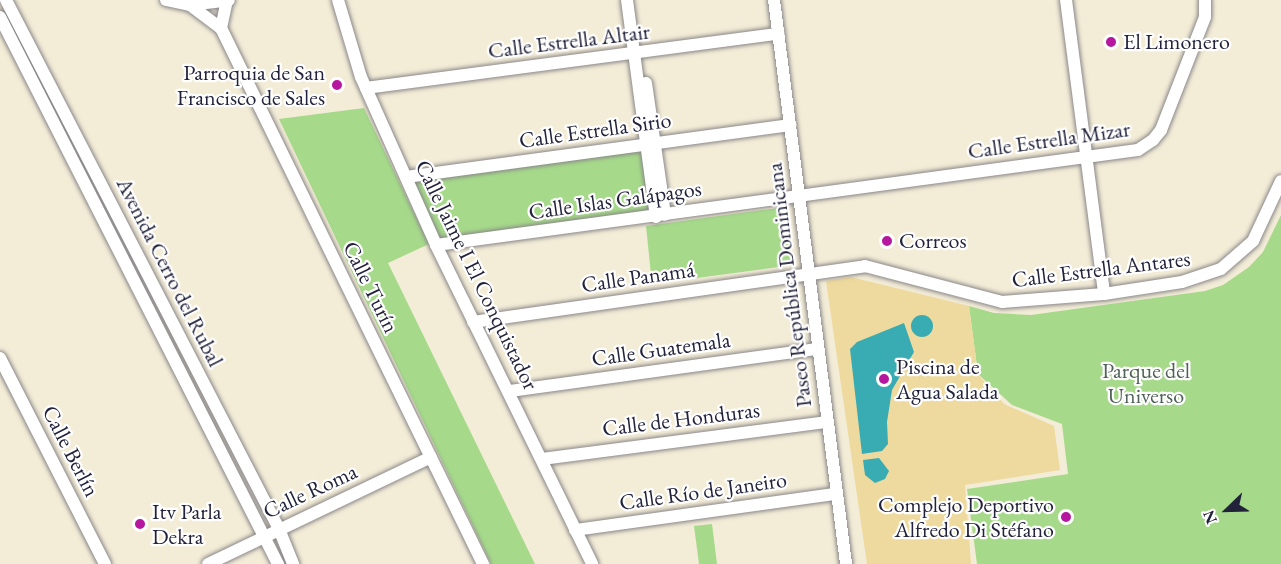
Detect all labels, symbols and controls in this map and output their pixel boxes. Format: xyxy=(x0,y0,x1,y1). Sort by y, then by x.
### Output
street label: Calle Estrella Altair xyxy=(487,18,651,64)
place label: El Limonero xyxy=(1123,29,1230,55)
marker: El Limonero xyxy=(1104,35,1118,49)
place label: Parroquia de San Francisco de Sales xyxy=(177,59,325,110)
marker: Parroquia de San Francisco de Sales xyxy=(330,78,344,92)
street label: Calle Estrella Sirio xyxy=(517,106,673,154)
street label: Calle Estrella Mizar xyxy=(966,116,1132,164)
street label: Calle Jaime I El Conquistador xyxy=(410,156,544,394)
street label: Paseo República Dominicana xyxy=(761,161,817,409)
street label: Avenida Cerro del Rubal xyxy=(111,173,229,371)
street label: Calle Islas Galápagos xyxy=(527,175,703,225)
place label: Correos xyxy=(899,228,967,254)
marker: Correos xyxy=(880,234,894,248)
street label: Calle Turín xyxy=(338,237,404,337)
street label: Calle Estrella Antares xyxy=(1010,245,1192,293)
street label: Calle Panamá xyxy=(580,256,696,298)
street label: Calle Guatemala xyxy=(590,326,732,372)
place label: Piscina de Agua Salada xyxy=(896,353,999,404)
park label: Parque del Universo xyxy=(1102,357,1190,408)
marker: Piscina de Agua Salada xyxy=(877,372,891,386)
street label: Calle de Honduras xyxy=(601,396,761,442)
street label: Calle Berlín xyxy=(37,401,105,501)
street label: Calle Roma xyxy=(259,458,361,524)
street label: Calle Río de Janeiro xyxy=(618,466,788,516)
north arrow xyxy=(1197,480,1257,540)
place label: Complejo Deportivo Alfredo Di Stéfano xyxy=(878,491,1054,542)
place label: Itv Parla Dekra xyxy=(152,498,222,550)
text: N xyxy=(1198,507,1222,527)
marker: Complejo Deportivo Alfredo Di Stéfano xyxy=(1059,510,1073,524)
marker: Itv Parla Dekra xyxy=(133,517,147,531)

